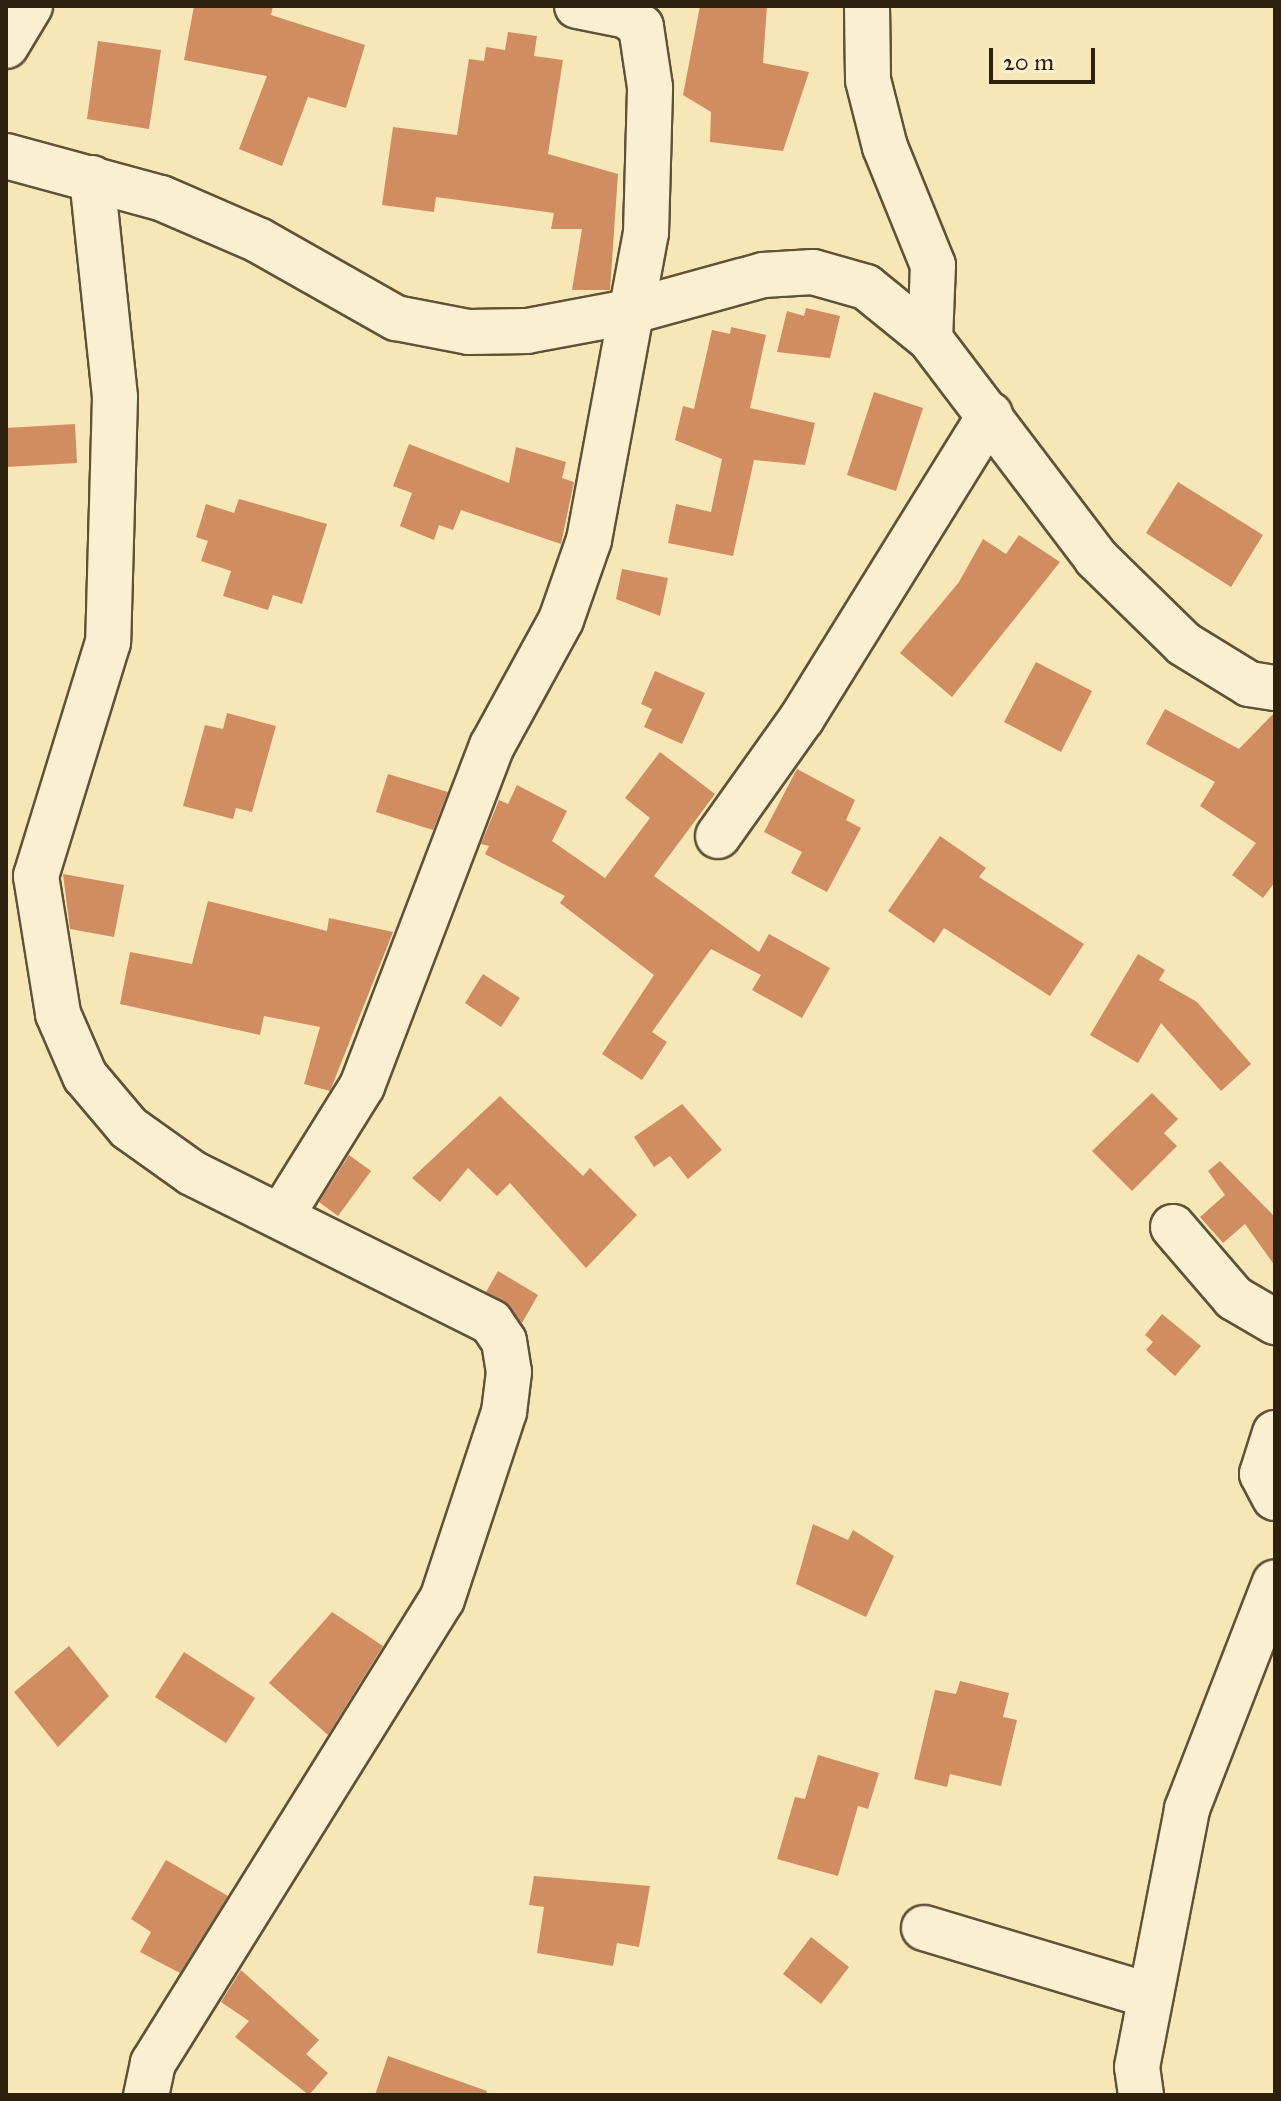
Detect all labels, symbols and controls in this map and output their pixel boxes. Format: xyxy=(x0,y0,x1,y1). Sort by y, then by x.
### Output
scale bar xyxy=(993,32,1099,82)
text: 20 m xyxy=(1003,47,1054,77)

